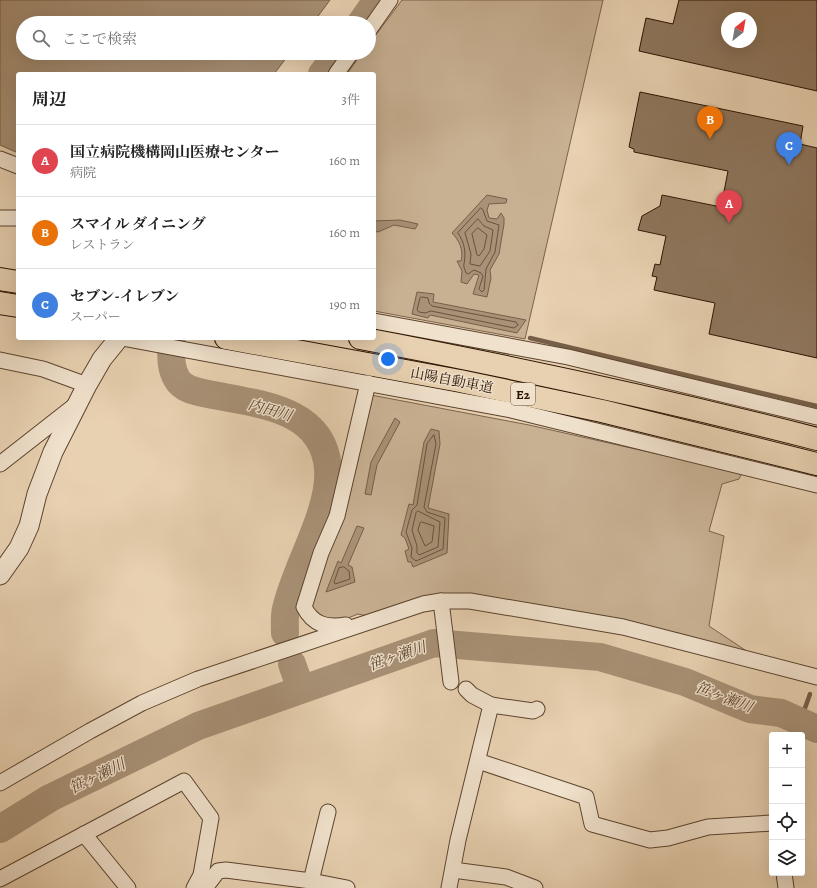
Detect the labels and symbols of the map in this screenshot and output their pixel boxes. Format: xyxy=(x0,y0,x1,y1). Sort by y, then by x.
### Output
north arrow xyxy=(721,12,757,48)
pin: B xyxy=(697,106,723,139)
pin: C xyxy=(776,132,802,165)
pin: A xyxy=(716,190,742,223)
your location xyxy=(378,349,398,369)
street label: 山陽自動車道 xyxy=(409,363,495,398)
road number: E2 xyxy=(511,383,535,405)
water label: 内田川 xyxy=(246,394,296,426)
water label: 笹ヶ瀬川 xyxy=(365,636,431,675)
water label: 笹ヶ瀬川 xyxy=(692,677,757,718)
water label: 笹ヶ瀬川 xyxy=(66,753,130,798)

